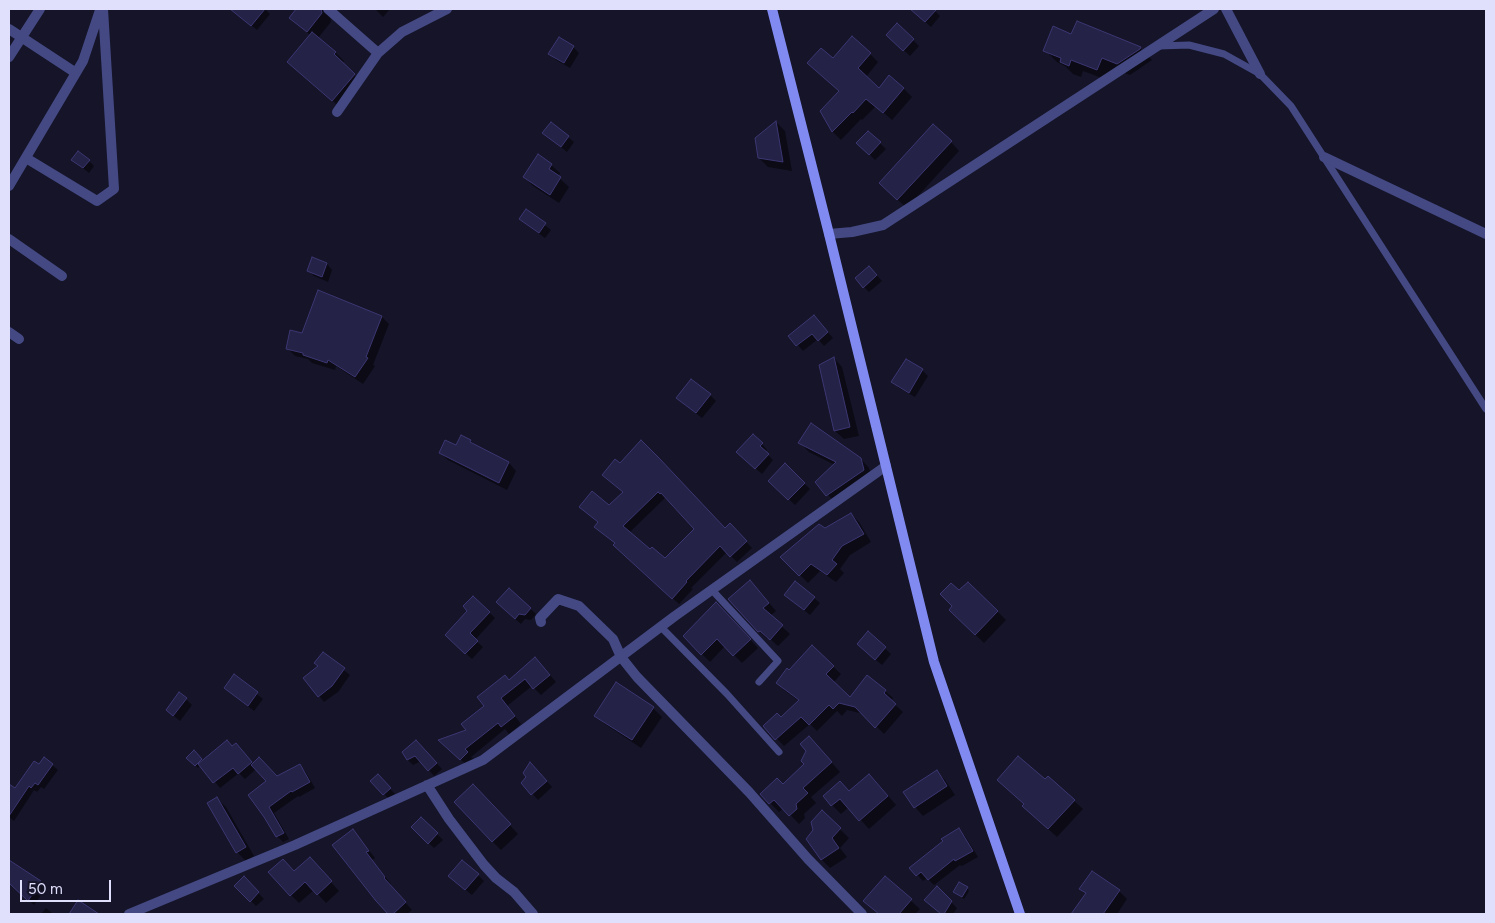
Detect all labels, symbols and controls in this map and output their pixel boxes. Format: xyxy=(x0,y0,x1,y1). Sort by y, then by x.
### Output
scale bar xyxy=(22,870,114,902)
text: 50 m xyxy=(28,880,63,898)

